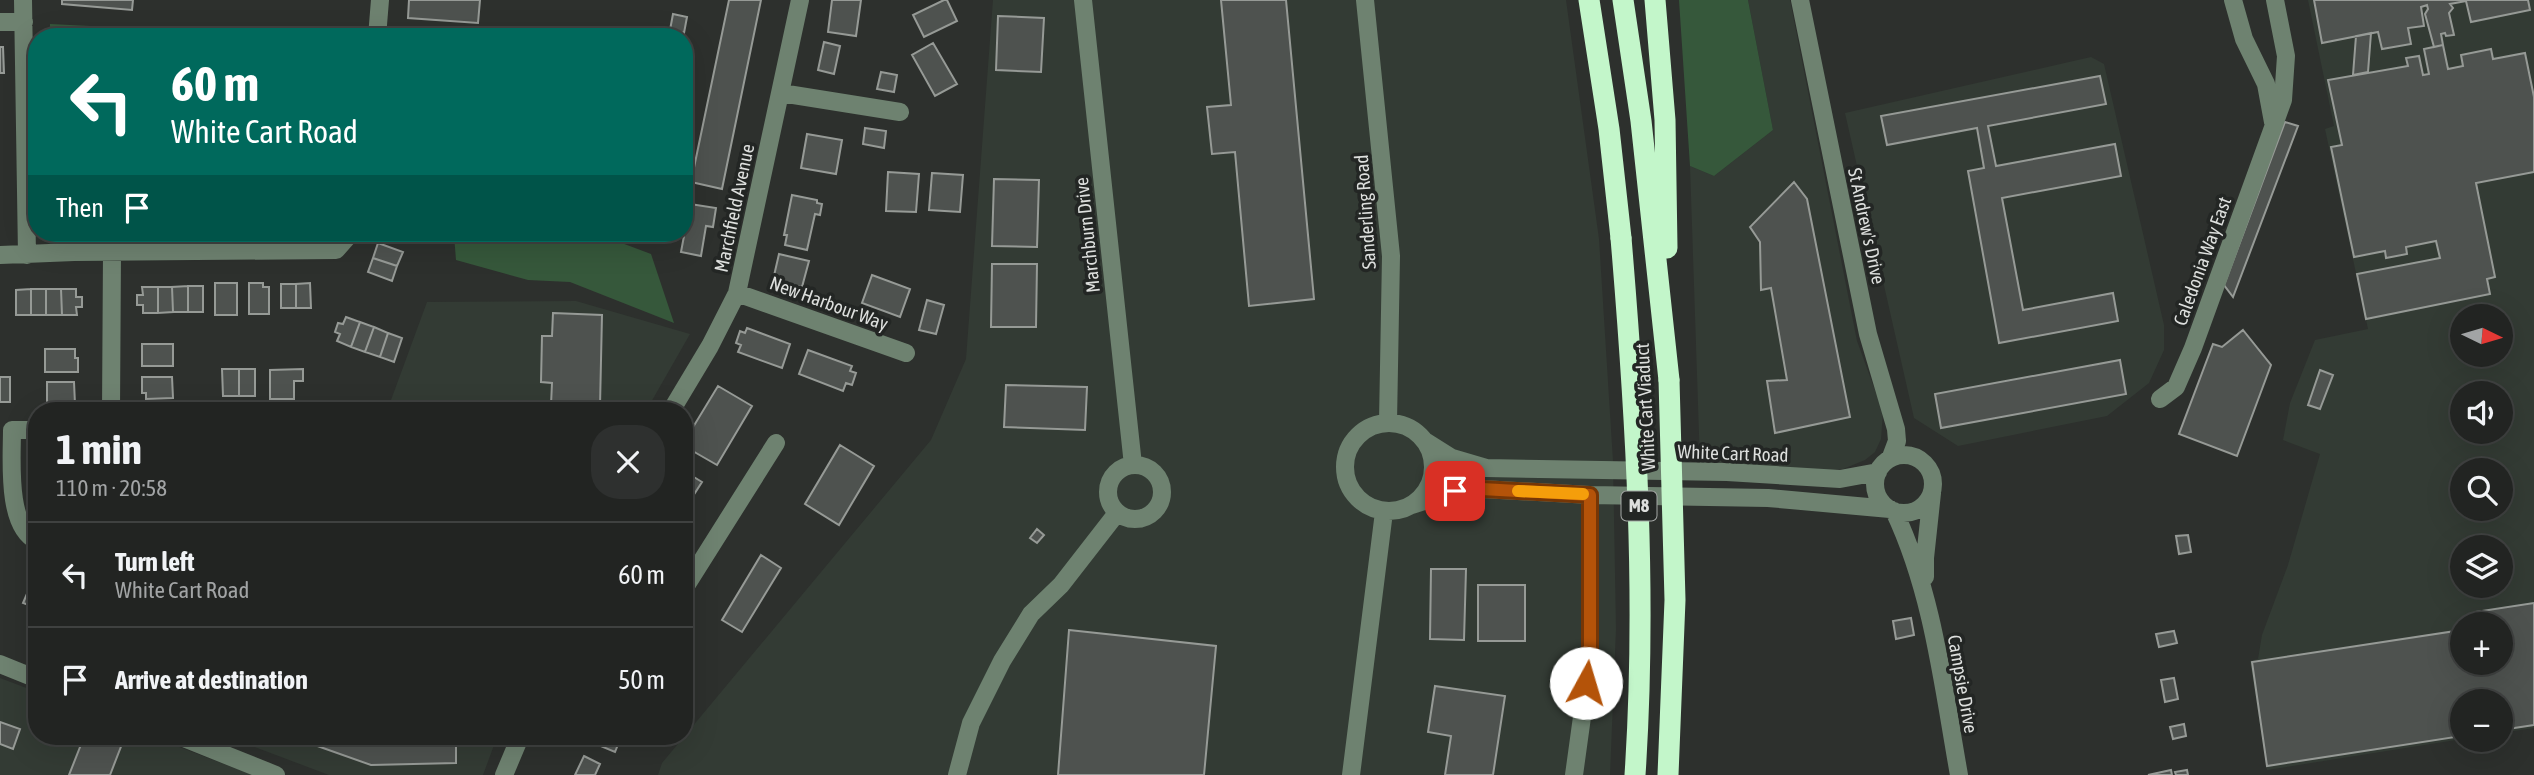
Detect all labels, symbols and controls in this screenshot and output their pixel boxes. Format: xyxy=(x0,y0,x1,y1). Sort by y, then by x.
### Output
text: 60 m xyxy=(171,55,259,111)
icon: left xyxy=(56,56,147,147)
text: White Cart Road xyxy=(171,113,358,150)
street label: Marchfield Avenue xyxy=(710,142,758,274)
street label: Sanderling Road xyxy=(1350,154,1380,270)
street label: St Andrew's Drive xyxy=(1844,166,1890,286)
street label: Marchburn Drive xyxy=(1070,176,1104,294)
icon: arrive xyxy=(118,189,156,227)
text: Then xyxy=(56,193,104,223)
street label: Caledonia Way East xyxy=(2169,194,2235,328)
street label: New Harbour Way xyxy=(767,271,891,335)
north arrow xyxy=(2450,304,2513,368)
map controls xyxy=(2450,304,2513,752)
street label: White Cart Viaduct xyxy=(1631,343,1659,471)
button: sound xyxy=(2450,381,2513,444)
text: 1 min xyxy=(56,425,142,473)
button: close xyxy=(591,425,665,499)
street label: White Cart Road xyxy=(1677,440,1789,466)
button: search xyxy=(2450,458,2513,521)
pin xyxy=(1425,461,1485,521)
icon: arrive xyxy=(1436,472,1474,510)
text: 110 m · 20:58 xyxy=(56,475,167,501)
road number: M8 xyxy=(1622,492,1656,520)
button: layers xyxy=(2450,535,2513,598)
text: Turn left xyxy=(115,547,195,577)
icon: left xyxy=(56,556,94,594)
text: 60 m xyxy=(618,560,665,590)
text: White Cart Road xyxy=(115,577,249,603)
button: + xyxy=(2450,612,2513,675)
street label: Campsie Drive xyxy=(1944,633,1982,735)
position arrow xyxy=(1549,646,1623,720)
icon: arrive xyxy=(56,661,94,699)
text: Arrive at destination xyxy=(115,665,308,695)
text: 50 m xyxy=(618,665,665,695)
button: − xyxy=(2450,689,2513,752)

